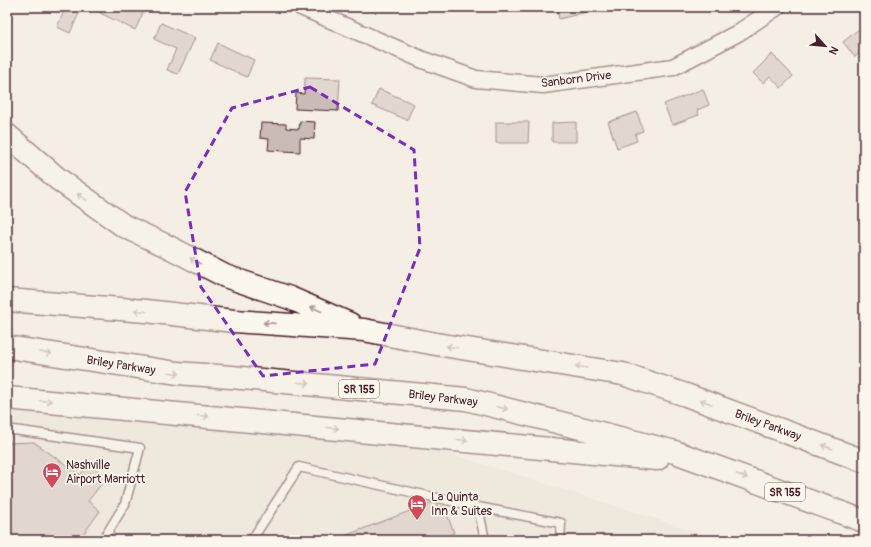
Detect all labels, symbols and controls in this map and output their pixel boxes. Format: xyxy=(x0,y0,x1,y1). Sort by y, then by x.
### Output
north arrow xyxy=(805,26,845,66)
text: N xyxy=(826,44,841,57)
street label: Sanborn Drive xyxy=(540,68,612,91)
one-way arrow xyxy=(77,193,88,201)
one-way arrow xyxy=(189,256,201,264)
one-way arrow xyxy=(310,304,322,312)
one-way arrow xyxy=(134,307,147,315)
one-way arrow xyxy=(263,320,276,327)
one-way arrow xyxy=(446,343,459,351)
one-way arrow xyxy=(39,349,52,357)
street label: Briley Parkway xyxy=(85,353,156,378)
one-way arrow xyxy=(575,363,588,371)
one-way arrow xyxy=(167,369,180,376)
one-way arrow xyxy=(297,380,310,387)
road number: SR 155 xyxy=(339,380,379,398)
street label: Briley Parkway xyxy=(408,387,478,410)
one-way arrow xyxy=(39,397,52,405)
one-way arrow xyxy=(700,397,712,405)
one-way arrow xyxy=(495,405,508,412)
street label: Briley Parkway xyxy=(733,407,803,444)
one-way arrow xyxy=(196,412,209,419)
one-way arrow xyxy=(326,424,339,432)
one-way arrow xyxy=(455,436,468,444)
one-way arrow xyxy=(821,443,834,450)
place label: Nashville Airport Marriott xyxy=(66,458,145,487)
hotel icon: Nashville Airport Marriott xyxy=(41,461,63,489)
one-way arrow xyxy=(736,473,748,481)
road number: SR 155 xyxy=(765,483,805,501)
place label: La Quinta Inn & Suites xyxy=(431,490,493,519)
hotel icon: La Quinta Inn & Suites xyxy=(406,493,428,521)

